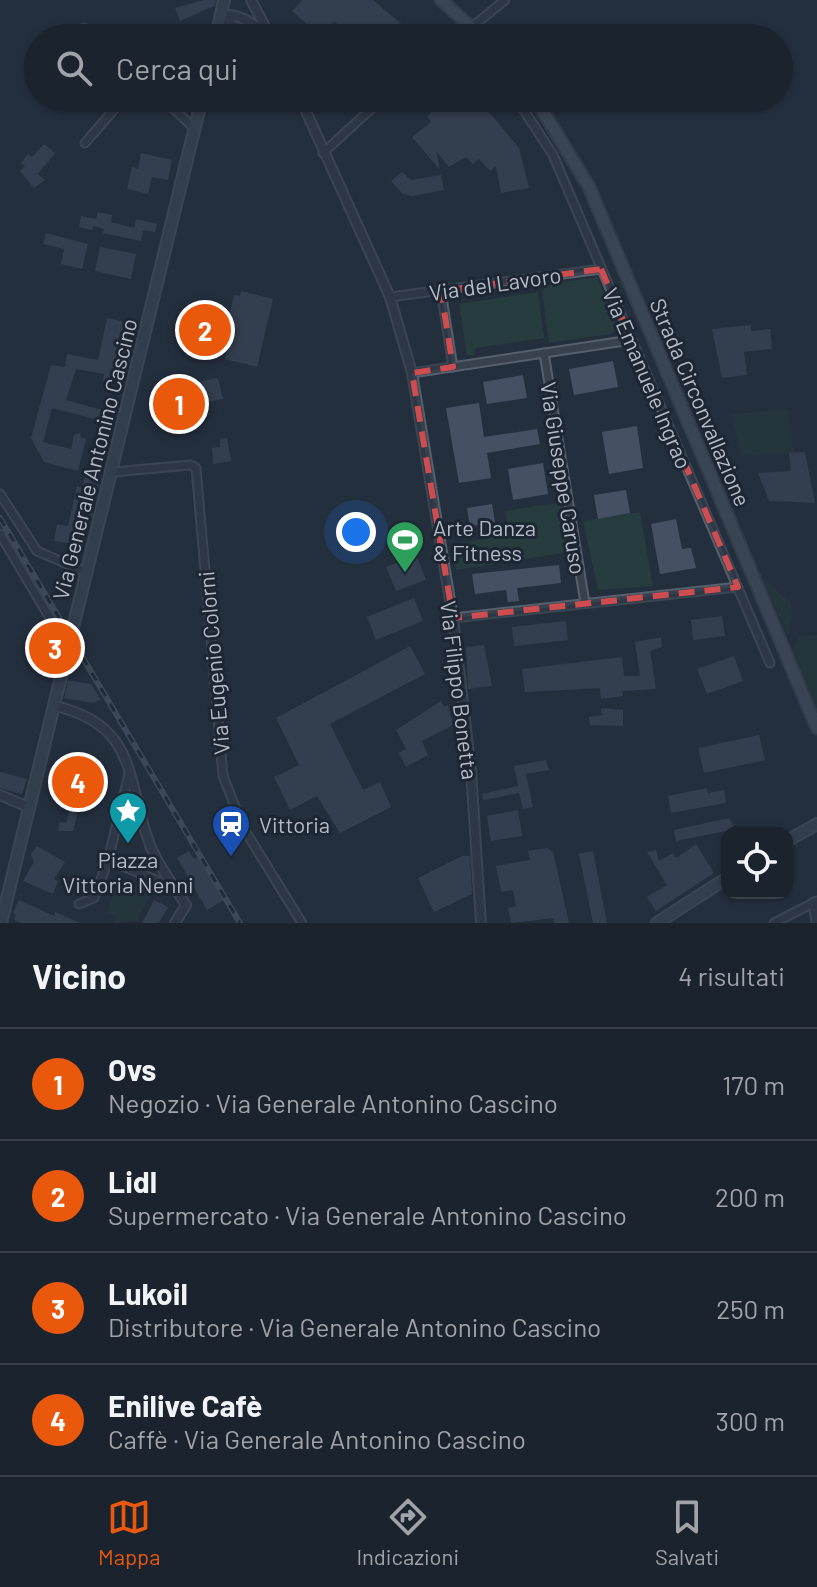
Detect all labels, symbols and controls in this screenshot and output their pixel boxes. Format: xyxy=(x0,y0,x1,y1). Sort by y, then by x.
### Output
search box xyxy=(24,24,793,112)
icon: search xyxy=(52,46,96,90)
text: Cerca qui xyxy=(116,50,238,86)
street label: Via del Lavoro xyxy=(427,261,563,305)
street label: Via Emanuele Ingrao xyxy=(598,284,698,472)
street label: Strada Circonvallazione xyxy=(645,294,757,510)
pin: 2 xyxy=(179,300,231,360)
street label: Via Generale Antonino Cascino xyxy=(46,315,142,603)
pin: 1 xyxy=(153,374,205,434)
street label: Via Giuseppe Caruso xyxy=(536,380,592,576)
your location xyxy=(336,512,376,552)
place label: Arte Danza & Fitness xyxy=(433,514,536,565)
sports icon: Arte Danza & Fitness xyxy=(384,519,426,574)
street label: Via Eugenio Colorni xyxy=(192,570,234,756)
street label: Via Filippo Bonetta xyxy=(436,599,484,781)
pin: 3 xyxy=(29,618,81,678)
pin: 4 xyxy=(52,752,104,812)
place icon: Piazza Vittoria Nenni xyxy=(107,790,149,845)
station icon: Vittoria xyxy=(210,803,252,858)
place label: Vittoria xyxy=(259,811,330,837)
map controls xyxy=(721,827,793,899)
button: locate xyxy=(721,827,793,899)
place label: Piazza Vittoria Nenni xyxy=(62,846,194,897)
text: Vicino xyxy=(32,955,126,996)
text: 4 risultati xyxy=(678,960,785,991)
text: Ovs xyxy=(108,1051,156,1087)
text: 1 xyxy=(53,1069,63,1100)
text: 170 m xyxy=(722,1069,785,1100)
text: Negozio · Via Generale Antonino Cascino xyxy=(108,1087,558,1118)
text: Lidl xyxy=(108,1163,157,1199)
text: 2 xyxy=(51,1181,65,1212)
text: 200 m xyxy=(715,1181,785,1212)
text: Supermercato · Via Generale Antonino Cascino xyxy=(108,1199,627,1230)
text: Lukoil xyxy=(108,1275,188,1311)
text: 3 xyxy=(51,1293,65,1324)
text: 250 m xyxy=(716,1293,785,1324)
text: Distributore · Via Generale Antonino Cascino xyxy=(108,1311,601,1342)
text: Enilive Cafè xyxy=(108,1387,262,1423)
text: 4 xyxy=(50,1405,66,1436)
text: 300 m xyxy=(716,1405,785,1436)
text: Caffè · Via Generale Antonino Cascino xyxy=(108,1423,526,1454)
tab: Mappa xyxy=(98,1495,160,1569)
tab: Indicazioni xyxy=(356,1495,459,1569)
tab: Salvati xyxy=(655,1495,719,1569)

